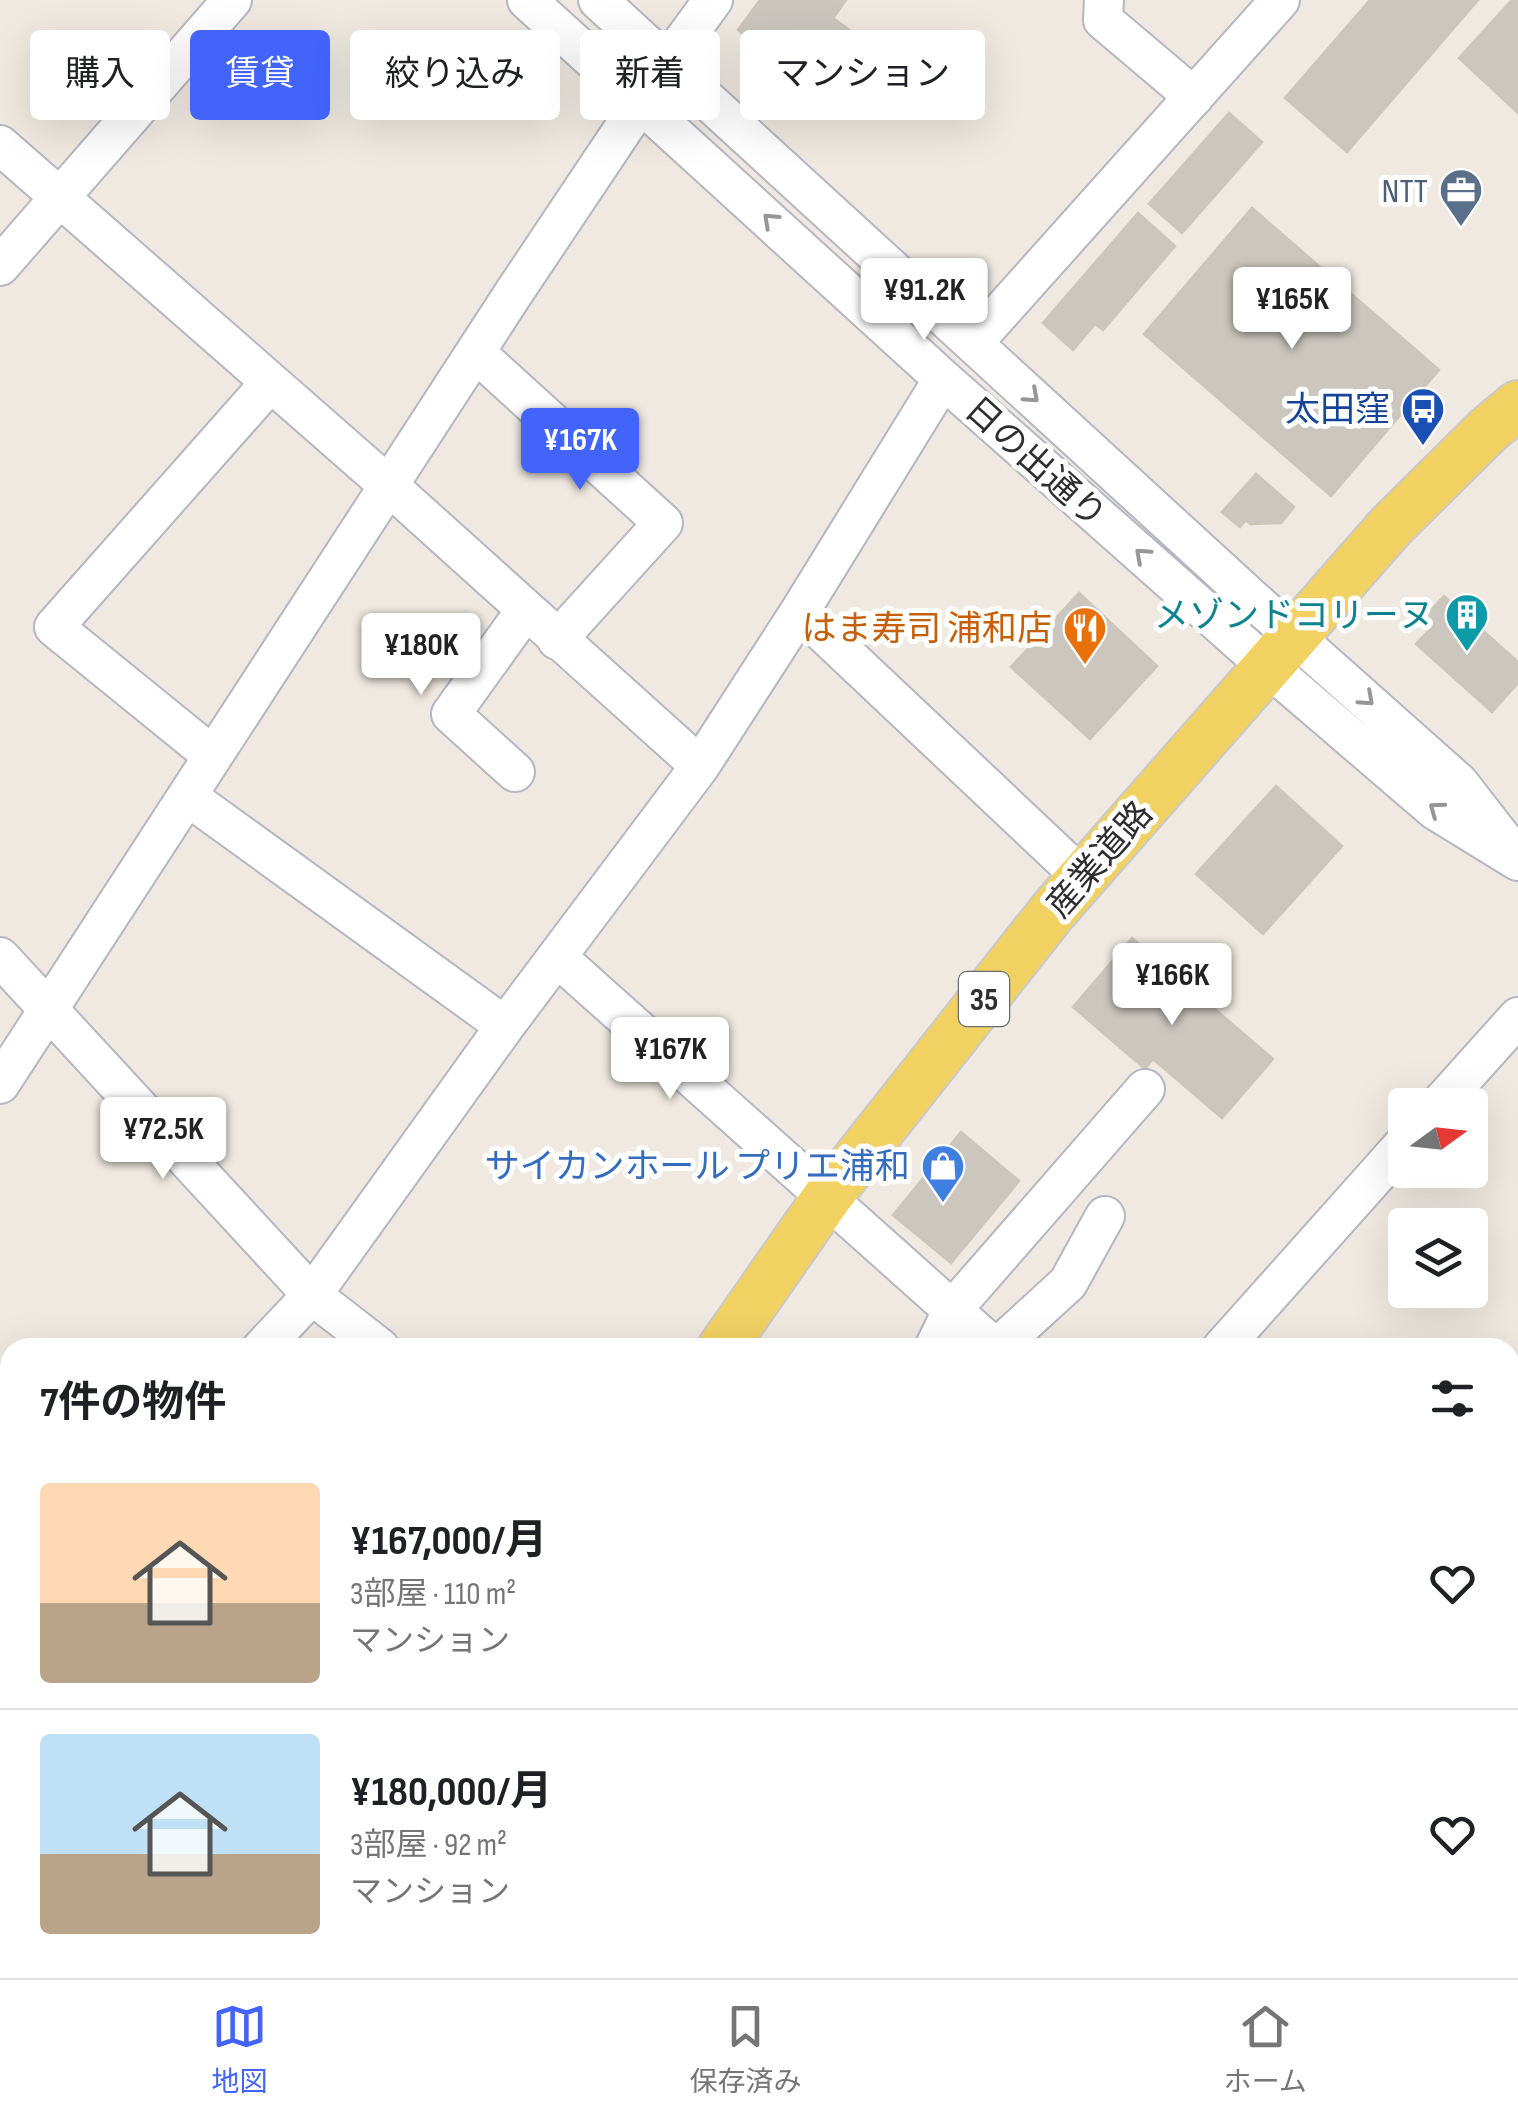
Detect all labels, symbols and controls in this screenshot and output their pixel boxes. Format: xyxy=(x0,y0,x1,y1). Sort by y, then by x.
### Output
chip: 購入 xyxy=(30,30,170,120)
chip: 賃貸 xyxy=(190,30,330,120)
chip: 絞り込み xyxy=(350,30,560,120)
chip: 新着 xyxy=(580,30,720,120)
chip: マンション xyxy=(740,30,985,120)
office icon: NTT xyxy=(1438,167,1484,228)
place label: NTT xyxy=(1382,170,1428,213)
one-way arrow xyxy=(763,214,782,232)
pin: ¥91.2K xyxy=(843,258,1005,343)
pin: ¥165K xyxy=(1222,267,1362,352)
text: ¥91.2K xyxy=(883,271,965,310)
text: ¥165K xyxy=(1255,280,1329,319)
one-way arrow xyxy=(1020,384,1038,402)
bus stop icon: 太田窪 xyxy=(1400,386,1446,447)
street label: 日の出通り xyxy=(956,389,1114,538)
place label: 太田窪 xyxy=(1285,389,1390,432)
pin: ¥167K xyxy=(510,408,650,493)
text: ¥167K xyxy=(543,421,617,460)
one-way arrow xyxy=(1135,549,1153,567)
building icon: メゾンドコリーヌ xyxy=(1444,592,1490,653)
place label: メゾンドコリーヌ xyxy=(1154,595,1434,638)
restaurant icon: はま寿司 浦和店 xyxy=(1062,605,1108,666)
place label: はま寿司 浦和店 xyxy=(801,608,1052,651)
pin: ¥180K xyxy=(351,613,491,698)
text: ¥180K xyxy=(383,626,459,665)
one-way arrow xyxy=(1355,688,1374,706)
street label: 産業道路 xyxy=(1038,793,1162,927)
one-way arrow xyxy=(1429,803,1447,820)
pin: ¥166K xyxy=(1102,943,1242,1028)
text: ¥166K xyxy=(1135,956,1209,995)
road number: 35 xyxy=(959,972,1009,1026)
pin: ¥167K xyxy=(600,1017,740,1102)
text: ¥167K xyxy=(633,1030,707,1069)
north arrow xyxy=(1388,1088,1488,1188)
map controls xyxy=(1388,1088,1488,1308)
pin: ¥72.5K xyxy=(82,1097,244,1182)
text: ¥72.5K xyxy=(122,1110,204,1149)
shop icon: サイカンホール プリエ浦和 xyxy=(920,1143,966,1204)
place label: サイカンホール プリエ浦和 xyxy=(484,1146,910,1189)
button: layers xyxy=(1388,1208,1488,1308)
icon: filters xyxy=(1425,1371,1480,1426)
text: 7件の物件 xyxy=(40,1378,226,1429)
text: ¥167,000/月 xyxy=(350,1516,547,1567)
icon: home xyxy=(120,1523,240,1643)
icon: heart xyxy=(1425,1556,1480,1611)
text: 3部屋 · 110 m² xyxy=(350,1575,516,1614)
text: マンション xyxy=(350,1622,510,1661)
text: ¥180,000/月 xyxy=(350,1767,552,1818)
icon: home xyxy=(120,1774,240,1894)
icon: heart xyxy=(1425,1807,1480,1862)
text: 3部屋 · 92 m² xyxy=(350,1826,507,1865)
text: マンション xyxy=(350,1873,510,1912)
tab: 地図 xyxy=(211,1999,267,2099)
tab: 保存済み xyxy=(689,1999,801,2099)
tab: ホーム xyxy=(1224,1999,1307,2099)

